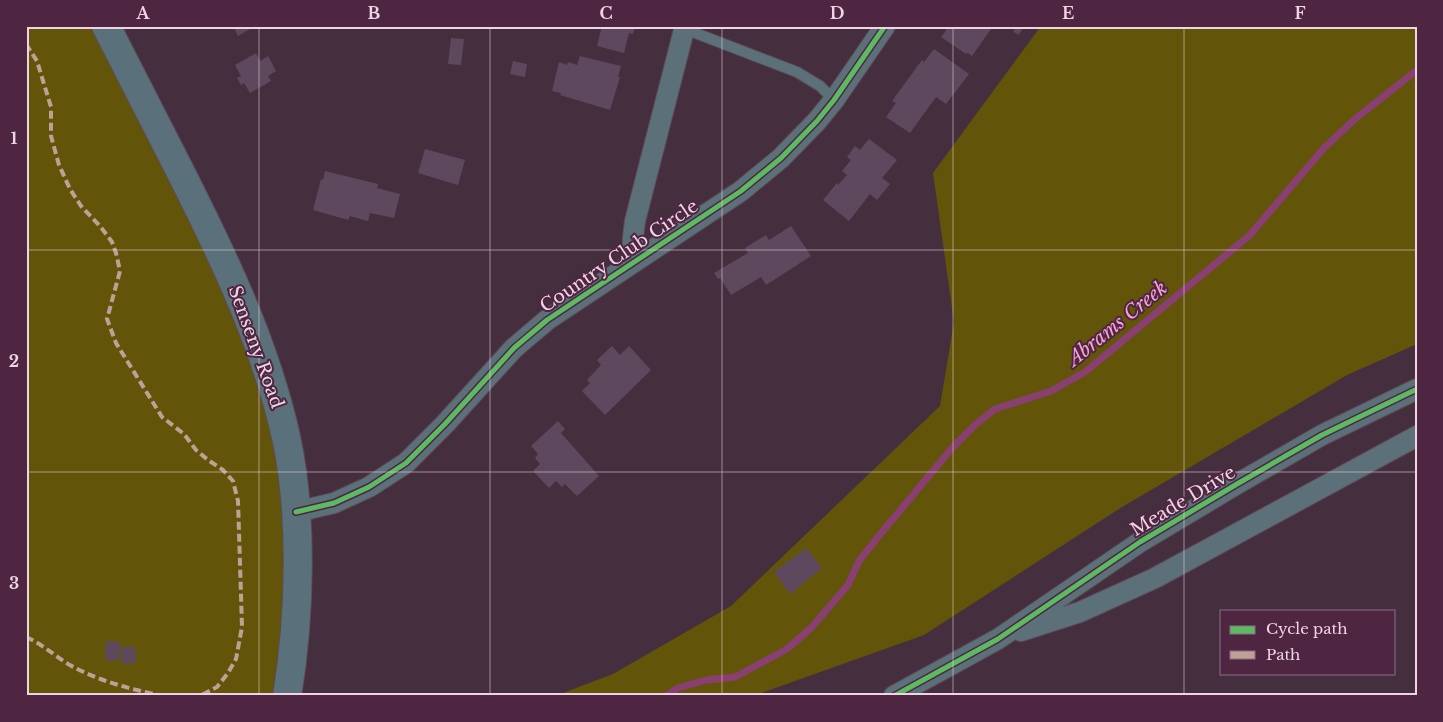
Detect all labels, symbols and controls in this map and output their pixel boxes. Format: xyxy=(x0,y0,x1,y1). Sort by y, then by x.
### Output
text: A xyxy=(136,3,151,23)
text: B xyxy=(368,3,381,23)
text: C xyxy=(599,3,613,23)
text: D xyxy=(830,3,844,23)
text: E xyxy=(1062,3,1074,23)
text: F xyxy=(1294,3,1306,23)
text: 1 xyxy=(11,128,18,148)
street label: Country Club Circle xyxy=(536,195,702,317)
water label: Abrams Creek xyxy=(1061,276,1172,372)
street label: Senseny Road xyxy=(224,283,288,411)
text: 2 xyxy=(9,351,19,371)
street label: Meade Drive xyxy=(1127,461,1239,541)
text: 3 xyxy=(9,573,19,593)
legend xyxy=(1220,610,1396,674)
text: Cycle path xyxy=(1266,619,1348,638)
text: Path xyxy=(1266,645,1300,664)

